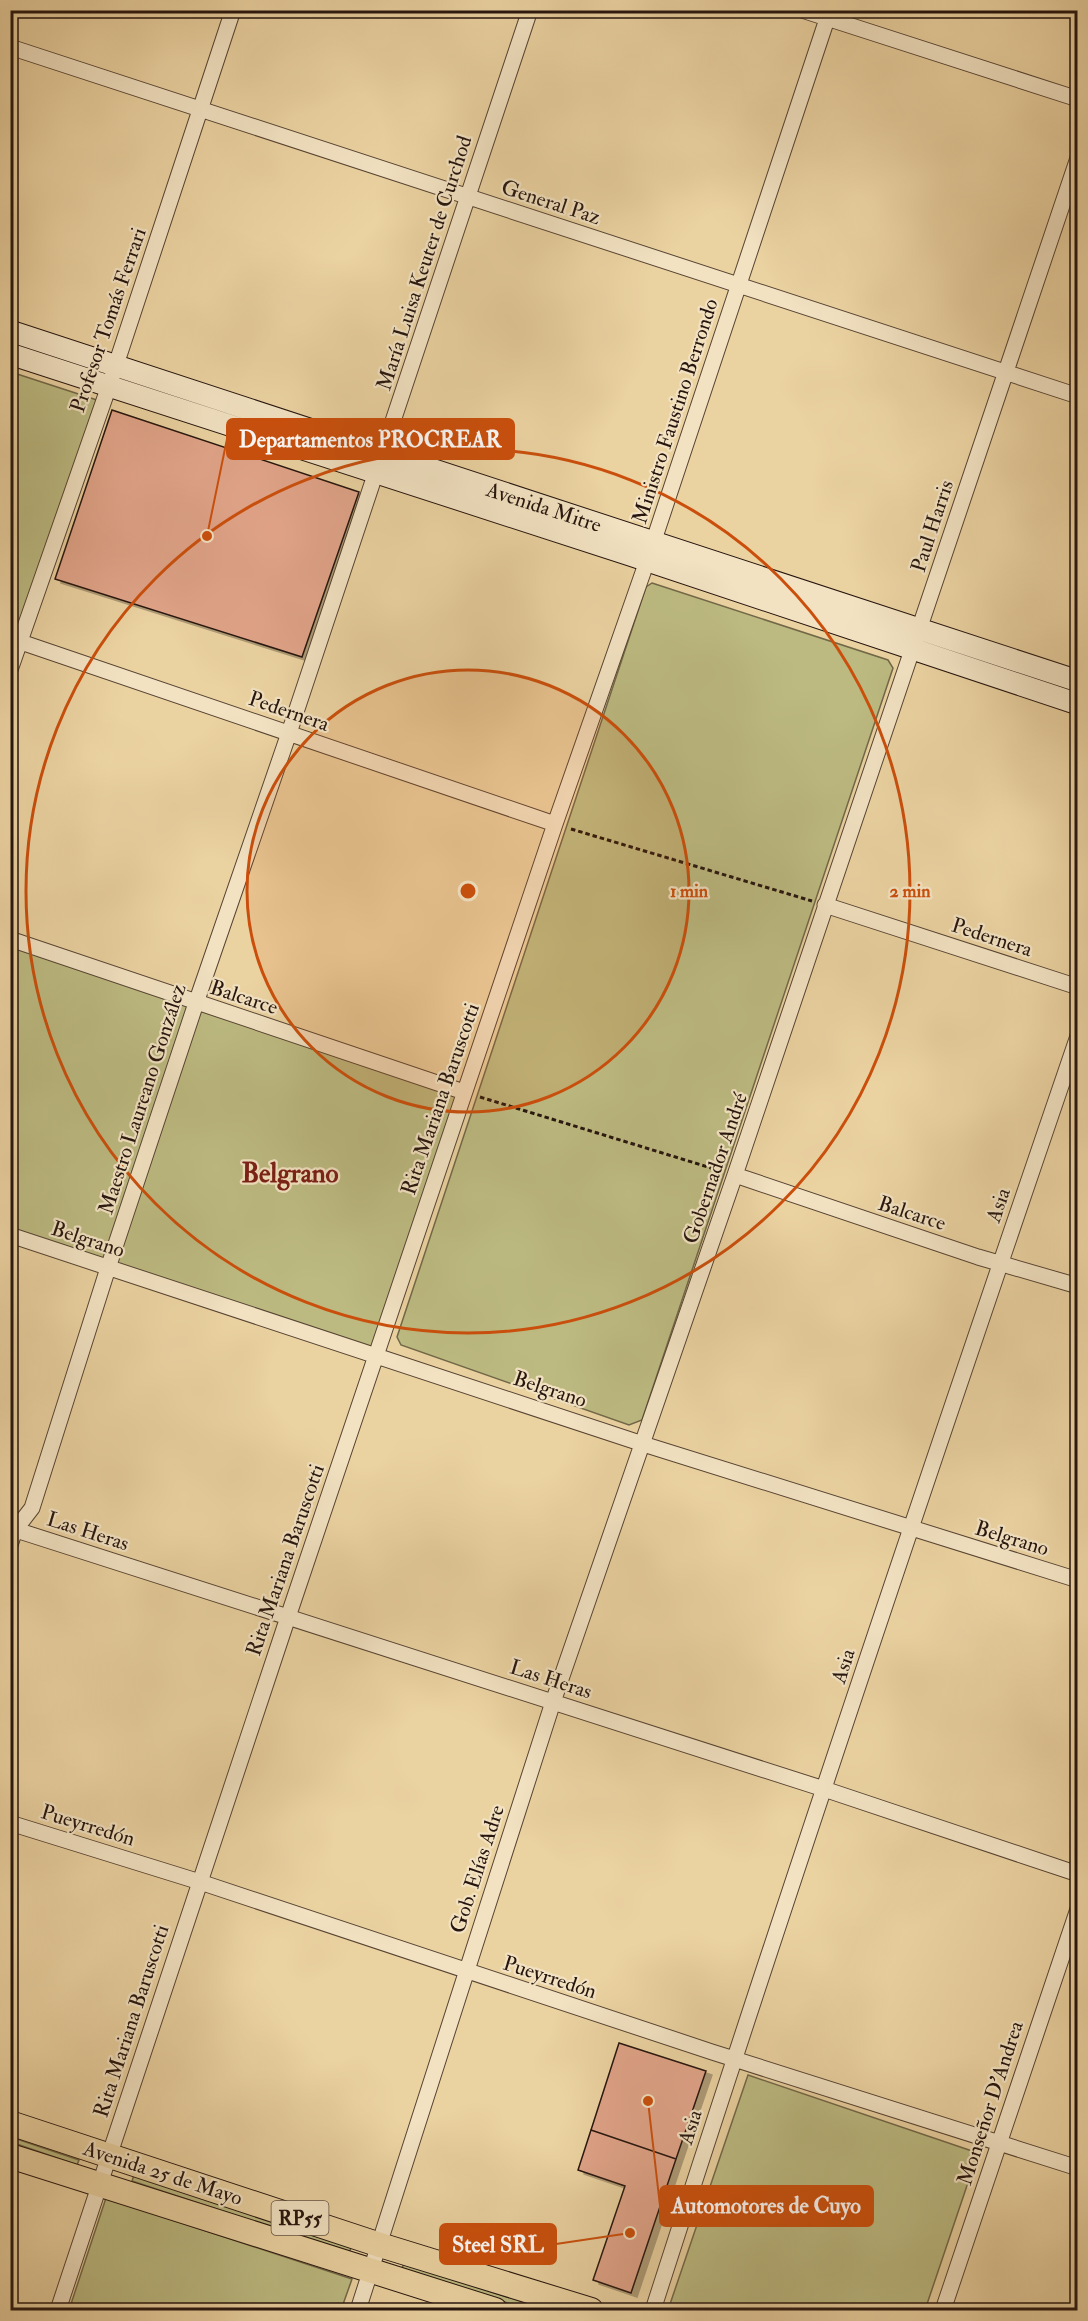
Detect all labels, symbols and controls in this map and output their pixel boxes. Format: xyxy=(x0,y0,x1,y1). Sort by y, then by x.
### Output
street label: María Luisa Keuter de Curchod xyxy=(370,132,479,394)
street label: General Paz xyxy=(498,174,604,231)
street label: Profesor Tomás Ferrari xyxy=(64,224,153,416)
street label: Ministro Faustino Berrondo xyxy=(626,295,725,527)
callout: Departamentos PROCREAR xyxy=(227,419,514,459)
text: Departamentos PROCREAR xyxy=(239,426,502,455)
street label: Avenida Mitre xyxy=(482,476,605,539)
street label: Paul Harris xyxy=(905,477,960,576)
street label: Pedernera xyxy=(245,685,333,738)
text: 1 min xyxy=(670,880,709,903)
text: 2 min xyxy=(890,880,931,903)
centre of rings xyxy=(458,881,478,901)
street label: Pedernera xyxy=(948,912,1036,963)
street label: Balcarce xyxy=(206,974,281,1021)
street label: Maestro Laureano González xyxy=(92,981,193,1218)
street label: Rita Mariana Baruscotti xyxy=(395,999,486,1199)
street label: Gobernador André xyxy=(677,1089,754,1247)
district label: Belgrano xyxy=(241,1157,339,1191)
street label: Asia xyxy=(980,1184,1017,1227)
street label: Balcarce xyxy=(874,1190,949,1237)
street label: Belgrano xyxy=(48,1215,128,1264)
street label: Belgrano xyxy=(510,1365,590,1414)
street label: Rita Mariana Baruscotti xyxy=(240,1460,331,1660)
street label: Las Heras xyxy=(43,1506,132,1557)
street label: Belgrano xyxy=(972,1515,1052,1562)
street label: Asia xyxy=(825,1645,862,1688)
street label: Las Heras xyxy=(506,1654,595,1705)
street label: Pueyrredón xyxy=(38,1798,138,1853)
street label: Gob. Elías Adre xyxy=(444,1801,511,1937)
street label: Rita Mariana Baruscotti xyxy=(88,1921,176,2121)
street label: Pueyrredón xyxy=(500,1950,600,2005)
street label: Monseñor D'Andrea xyxy=(951,2017,1030,2189)
street label: Asia xyxy=(672,2106,709,2149)
street label: Avenida 25 de Mayo xyxy=(79,2135,246,2212)
callout: Automotores de Cuyo xyxy=(660,2186,873,2226)
text: Automotores de Cuyo xyxy=(670,2192,861,2221)
road number: RP55 xyxy=(272,2201,328,2235)
callout: Steel SRL xyxy=(440,2224,556,2264)
text: Steel SRL xyxy=(452,2231,544,2259)

